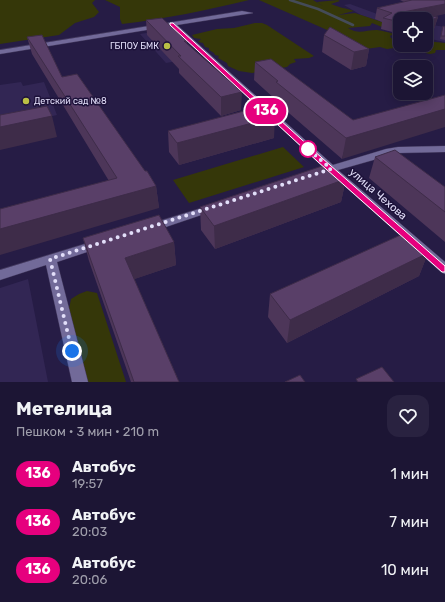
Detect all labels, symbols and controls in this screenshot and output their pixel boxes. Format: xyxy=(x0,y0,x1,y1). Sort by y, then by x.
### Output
map controls xyxy=(393,12,433,100)
button: locate xyxy=(393,12,433,52)
place label: ГБПОУ БМК xyxy=(110,41,159,51)
marker: ГБПОУ БМК xyxy=(162,41,172,51)
button: layers xyxy=(393,60,433,100)
marker: Детский сад №8 xyxy=(21,96,31,106)
place label: Детский сад №8 xyxy=(34,96,107,106)
line badge: 136 xyxy=(243,98,289,124)
text: 136 xyxy=(253,102,279,119)
unlabelled marker xyxy=(299,140,317,158)
street label: улица Чехова xyxy=(347,165,409,223)
your location xyxy=(62,341,82,361)
button: heart xyxy=(387,395,429,437)
text: Метелица xyxy=(16,397,112,420)
text: Пешком · 3 мин · 210 m xyxy=(16,424,159,439)
text: Автобус xyxy=(72,458,136,476)
text: 136 xyxy=(25,465,51,482)
text: 1 мин xyxy=(390,465,429,483)
text: 19:57 xyxy=(72,476,103,491)
text: Автобус xyxy=(72,506,136,524)
text: 136 xyxy=(25,513,51,530)
text: 7 мин xyxy=(389,513,429,531)
text: 20:03 xyxy=(72,524,107,539)
text: Автобус xyxy=(72,554,136,572)
text: 136 xyxy=(25,561,51,578)
text: 10 мин xyxy=(381,561,429,579)
text: 20:06 xyxy=(72,572,107,587)

